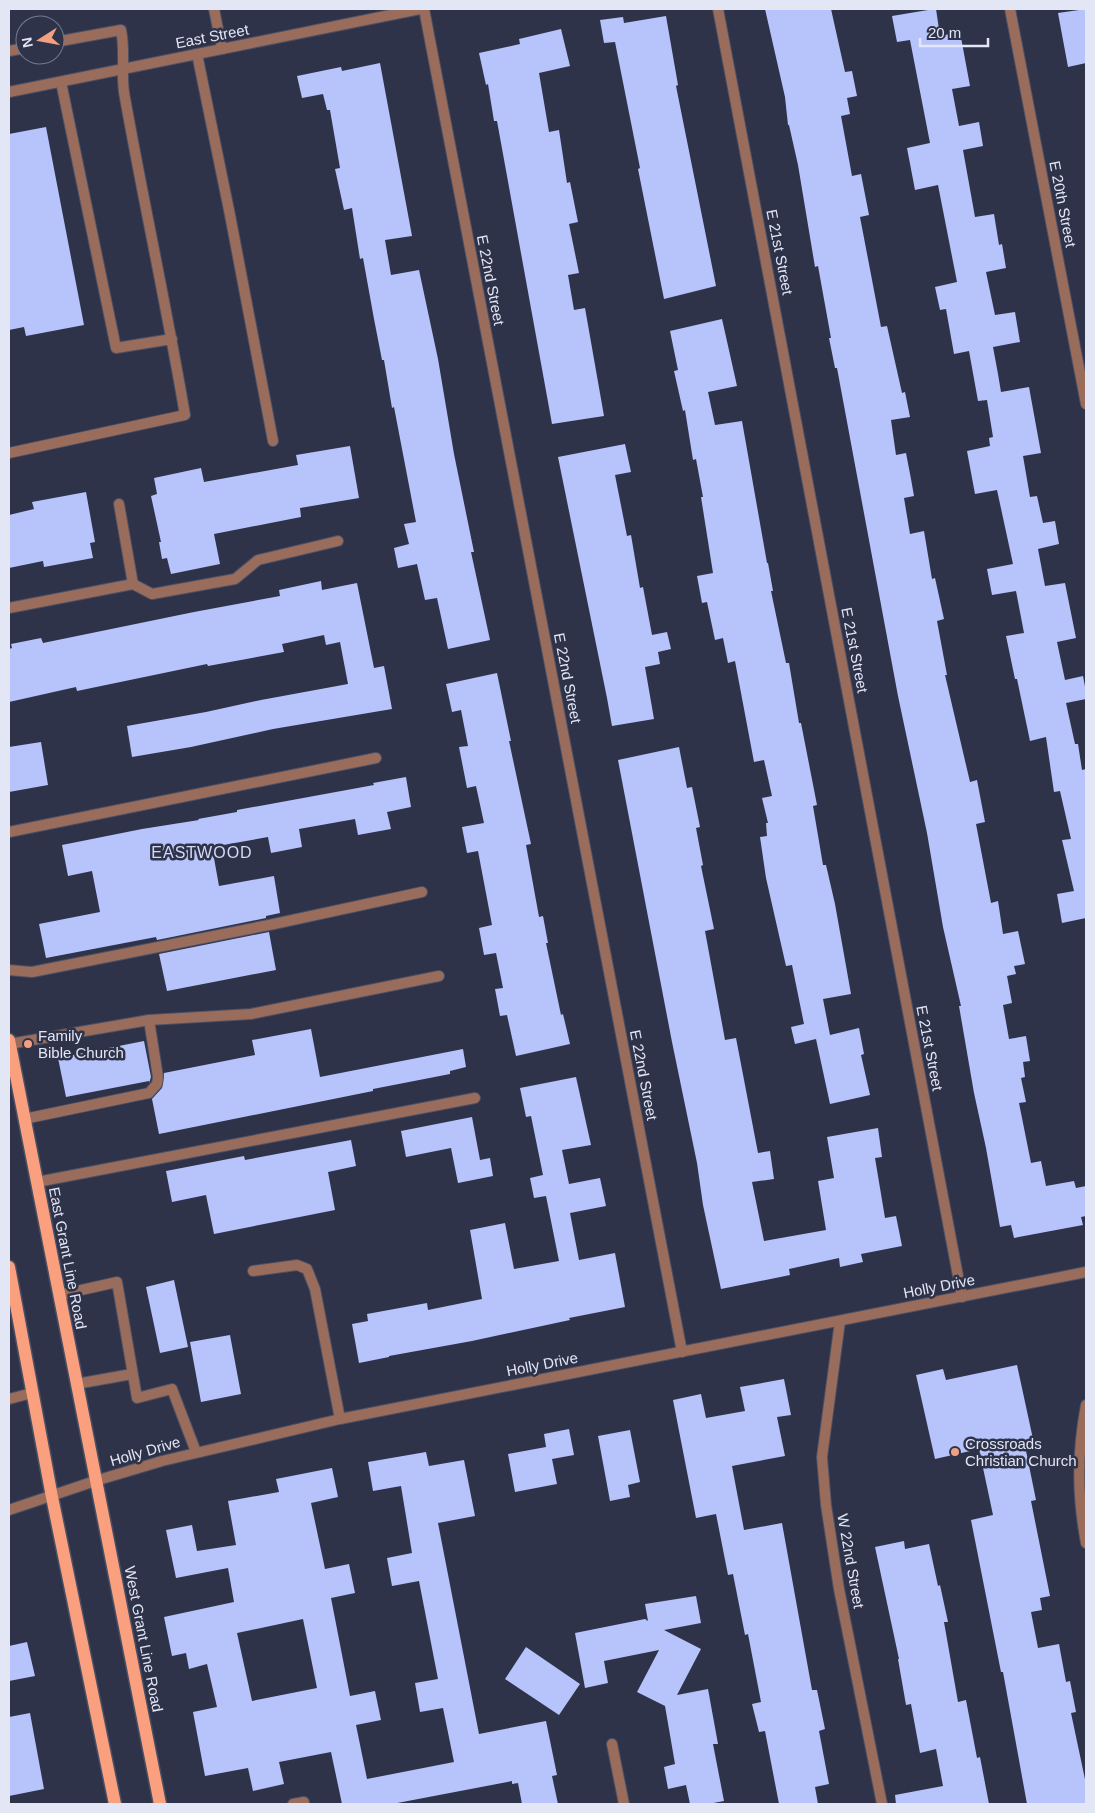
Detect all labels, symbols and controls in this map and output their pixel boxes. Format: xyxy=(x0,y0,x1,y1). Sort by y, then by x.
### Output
north arrow xyxy=(15,15,65,65)
scale bar xyxy=(920,15,988,47)
street label: East Street xyxy=(174,20,251,51)
text: 20 m xyxy=(928,24,961,41)
text: N xyxy=(18,36,36,49)
street label: E 20th Street xyxy=(1046,159,1080,249)
street label: E 21st Street xyxy=(763,208,797,297)
street label: E 22nd Street xyxy=(474,233,508,327)
street label: E 21st Street xyxy=(838,606,872,695)
street label: E 22nd Street xyxy=(551,631,585,725)
district label: EASTWOOD xyxy=(151,844,253,861)
street label: E 21st Street xyxy=(913,1004,947,1093)
place label: Family Bible Church xyxy=(38,1027,124,1061)
street label: E 22nd Street xyxy=(627,1028,661,1122)
marker: Family Bible Church xyxy=(22,1038,34,1050)
street label: East Grant Line Road xyxy=(46,1186,90,1330)
street label: Holly Drive xyxy=(902,1271,976,1301)
street label: Holly Drive xyxy=(505,1349,579,1379)
street label: Holly Drive xyxy=(108,1433,182,1469)
place label: Crossroads Christian Church xyxy=(965,1435,1077,1469)
marker: Crossroads Christian Church xyxy=(949,1446,961,1458)
street label: W 22nd Street xyxy=(834,1512,868,1611)
street label: West Grant Line Road xyxy=(122,1565,166,1713)

